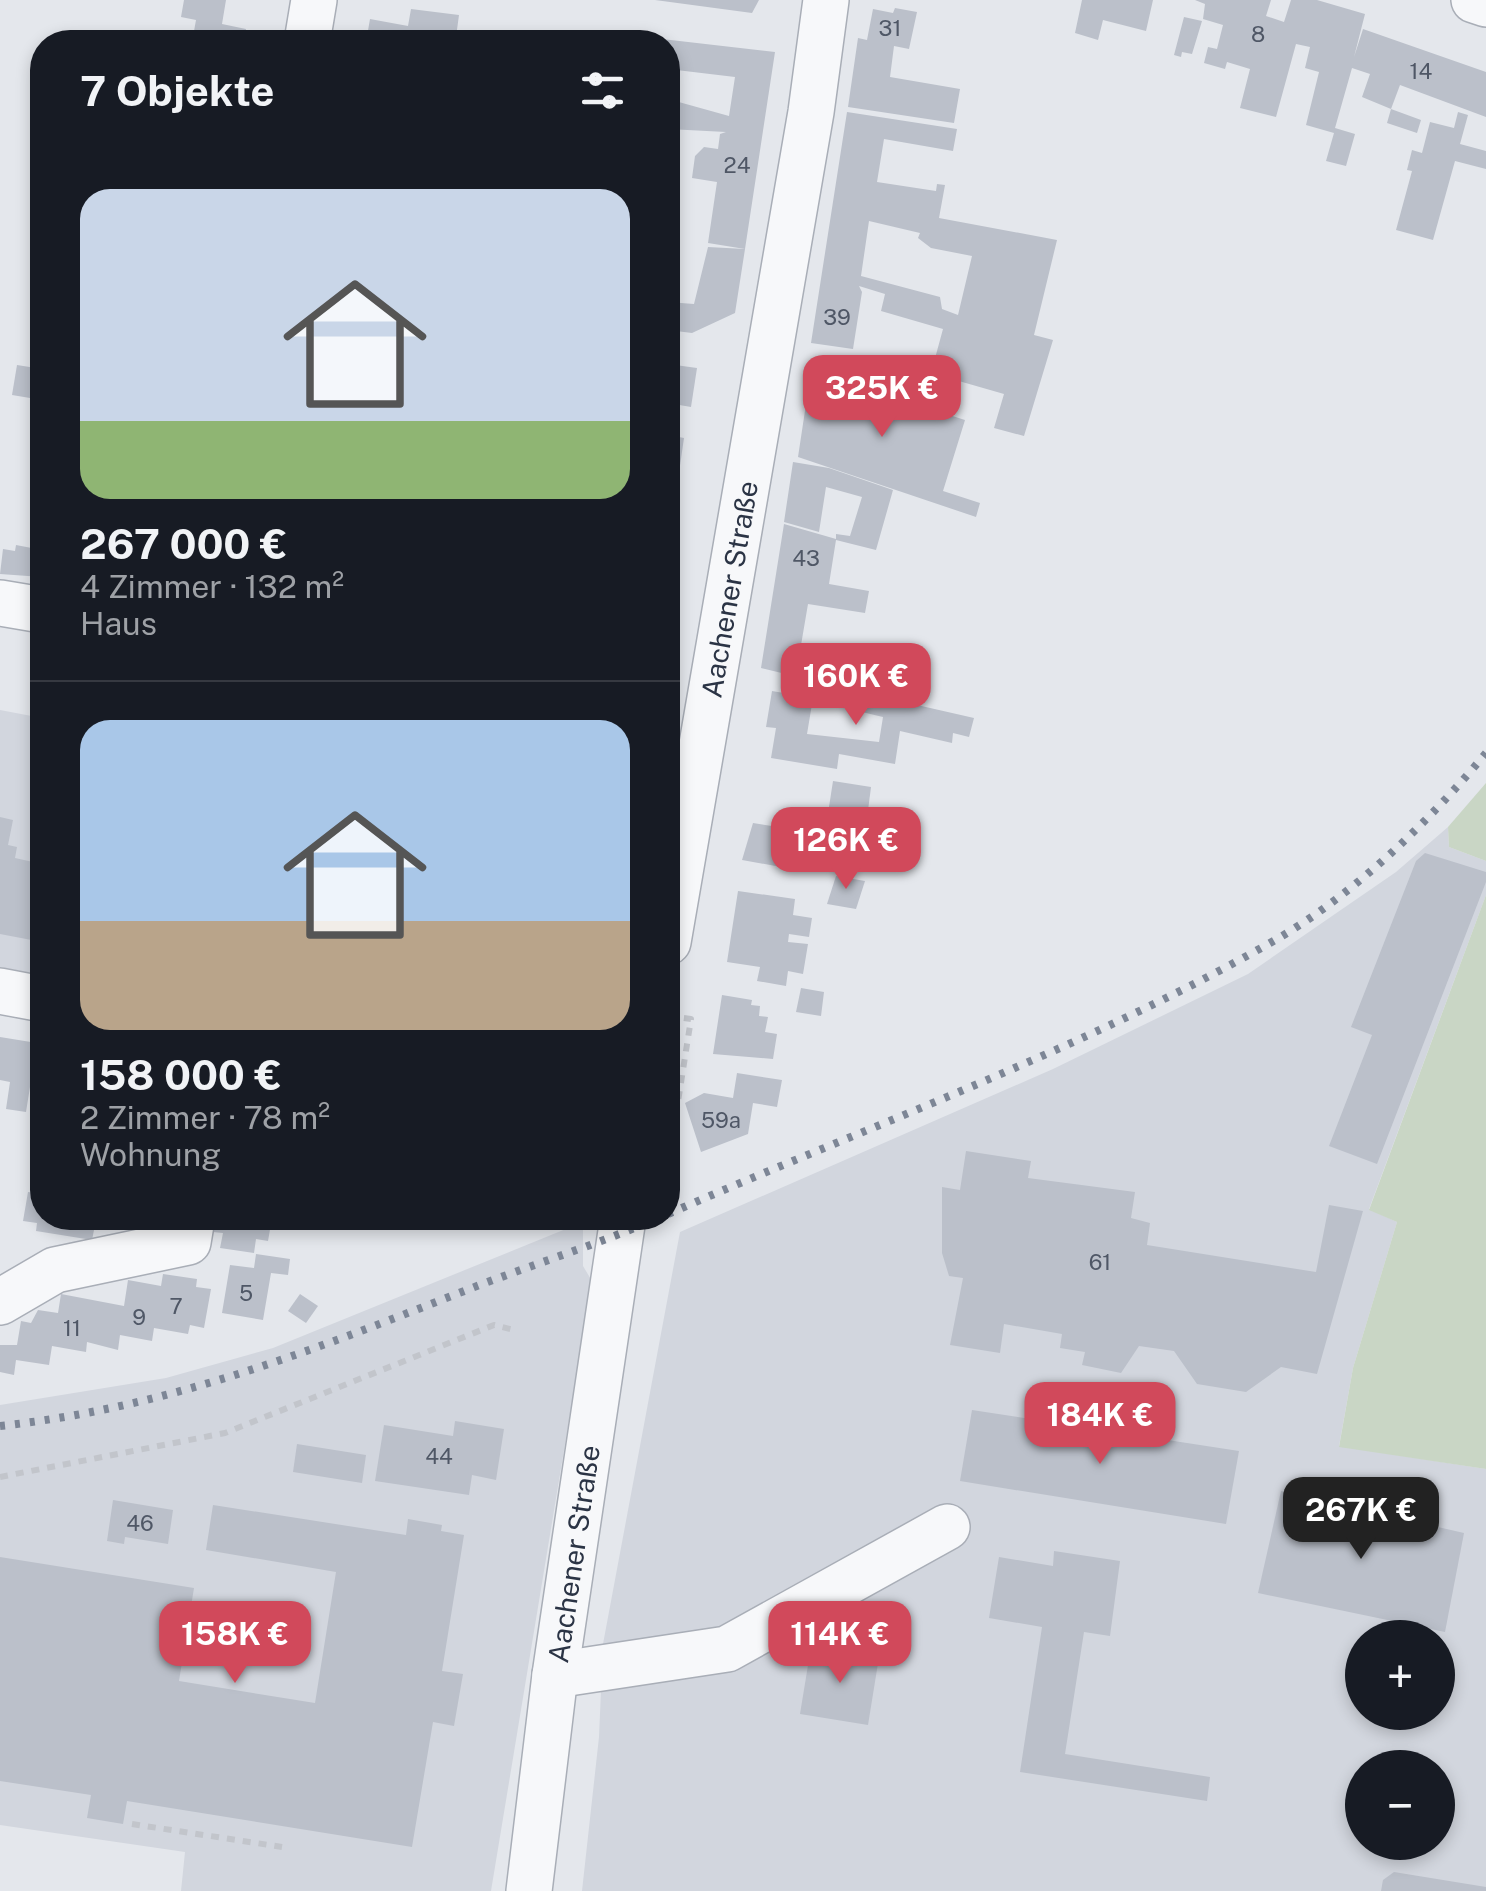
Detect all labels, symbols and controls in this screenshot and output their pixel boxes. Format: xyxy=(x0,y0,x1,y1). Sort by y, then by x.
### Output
house number: 31 xyxy=(879,15,901,41)
house number: 8 xyxy=(1251,21,1265,47)
house number: 14 xyxy=(1410,58,1433,84)
icon: filters xyxy=(575,63,630,118)
text: 7 Objekte xyxy=(80,66,274,115)
house number: 24 xyxy=(724,152,751,178)
icon: home xyxy=(265,254,445,434)
house number: 39 xyxy=(823,304,851,330)
pin: 325K € xyxy=(801,355,963,440)
text: 325K € xyxy=(825,369,939,406)
street label: Aachener Straße xyxy=(694,478,764,700)
text: 267 000 € xyxy=(80,519,287,568)
house number: 43 xyxy=(792,545,820,571)
text: 4 Zimmer · 132 m² xyxy=(80,568,344,605)
text: Haus xyxy=(80,605,157,642)
pin: 160K € xyxy=(775,643,937,728)
text: 160K € xyxy=(803,657,909,694)
icon: home xyxy=(265,785,445,965)
pin: 126K € xyxy=(765,807,927,892)
text: 126K € xyxy=(793,821,899,858)
text: 158 000 € xyxy=(80,1050,282,1099)
text: 2 Zimmer · 78 m² xyxy=(80,1099,330,1136)
house number: 59a xyxy=(701,1107,741,1133)
text: Wohnung xyxy=(80,1136,221,1173)
house number: 61 xyxy=(1089,1249,1111,1275)
house number: 5 xyxy=(239,1280,253,1306)
house number: 7 xyxy=(169,1293,183,1319)
house number: 9 xyxy=(132,1304,146,1330)
house number: 11 xyxy=(63,1315,81,1341)
pin: 184K € xyxy=(1019,1382,1181,1467)
text: 184K € xyxy=(1046,1396,1154,1433)
house number: 44 xyxy=(425,1443,453,1469)
street label: Aachener Straße xyxy=(541,1443,606,1665)
pin: 267K € xyxy=(1280,1477,1442,1562)
text: 267K € xyxy=(1305,1491,1417,1528)
house number: 46 xyxy=(126,1510,154,1536)
pin: 158K € xyxy=(154,1601,316,1686)
pin: 114K € xyxy=(759,1601,921,1686)
text: 158K € xyxy=(181,1615,289,1652)
text: 114K € xyxy=(790,1615,890,1652)
map controls xyxy=(1345,1620,1455,1860)
button: + xyxy=(1345,1620,1455,1730)
button: − xyxy=(1345,1750,1455,1860)

